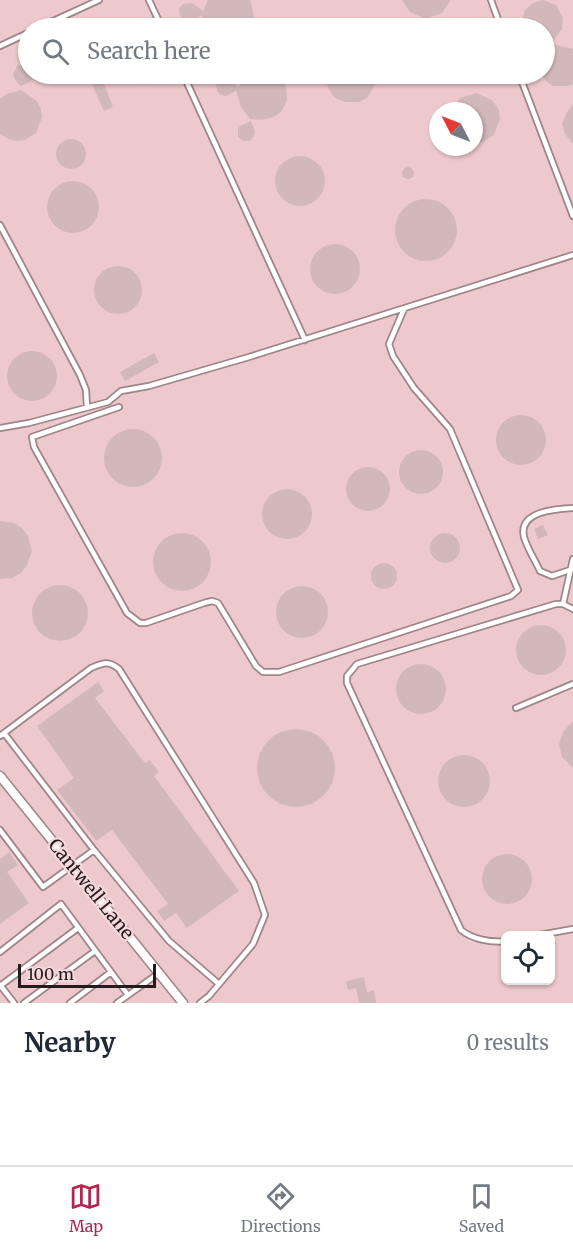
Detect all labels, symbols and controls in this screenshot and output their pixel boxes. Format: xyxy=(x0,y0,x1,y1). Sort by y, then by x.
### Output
search box xyxy=(18,18,555,84)
icon: search xyxy=(39,35,72,68)
text: Search here xyxy=(87,37,210,65)
north arrow xyxy=(429,102,483,156)
street label: Cantwell Lane xyxy=(44,834,139,944)
map controls xyxy=(501,931,555,985)
button: locate xyxy=(501,931,555,985)
scale bar xyxy=(18,961,156,988)
text: 100 m xyxy=(27,964,74,984)
text: Nearby xyxy=(24,1026,116,1059)
text: 0 results xyxy=(466,1030,549,1055)
tab: Map xyxy=(69,1180,103,1236)
tab: Directions xyxy=(241,1180,321,1236)
tab: Saved xyxy=(459,1180,504,1236)

